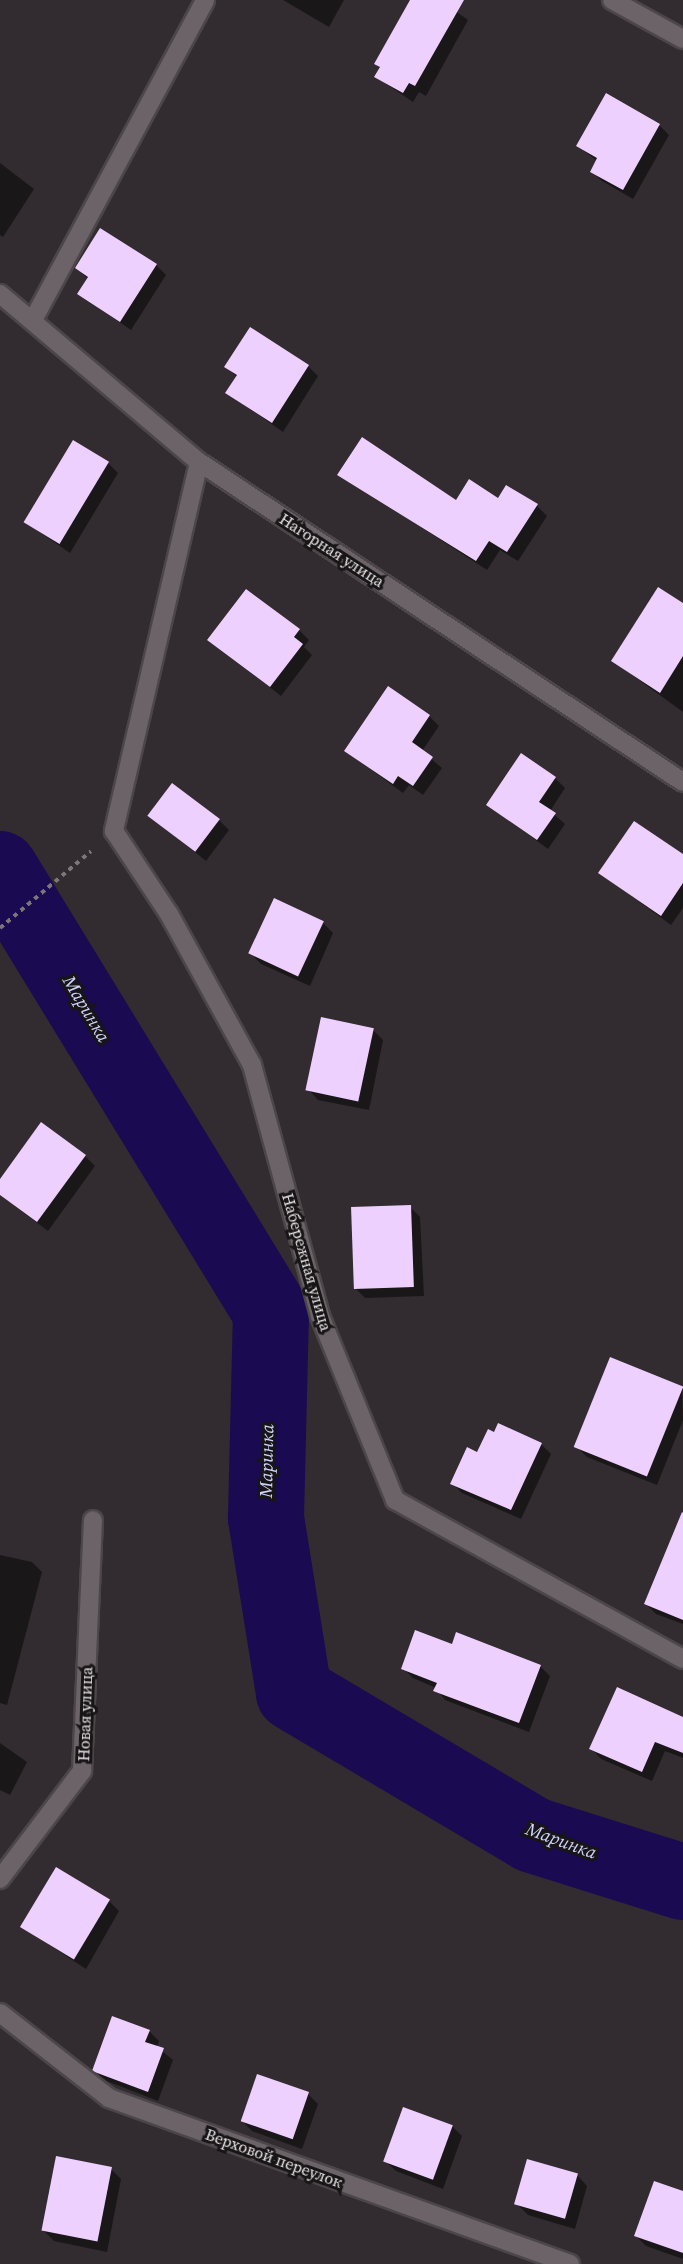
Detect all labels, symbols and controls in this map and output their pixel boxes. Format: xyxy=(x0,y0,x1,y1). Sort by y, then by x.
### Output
street label: Нагорная улица xyxy=(276,509,388,591)
water label: Маринка xyxy=(58,972,114,1046)
street label: Набережная улица xyxy=(278,1191,336,1333)
water label: Маринка xyxy=(256,1424,278,1498)
street label: Новая улица xyxy=(74,1666,96,1762)
water label: Маринка xyxy=(523,1818,599,1864)
street label: Верховой переулок xyxy=(203,2124,345,2192)

